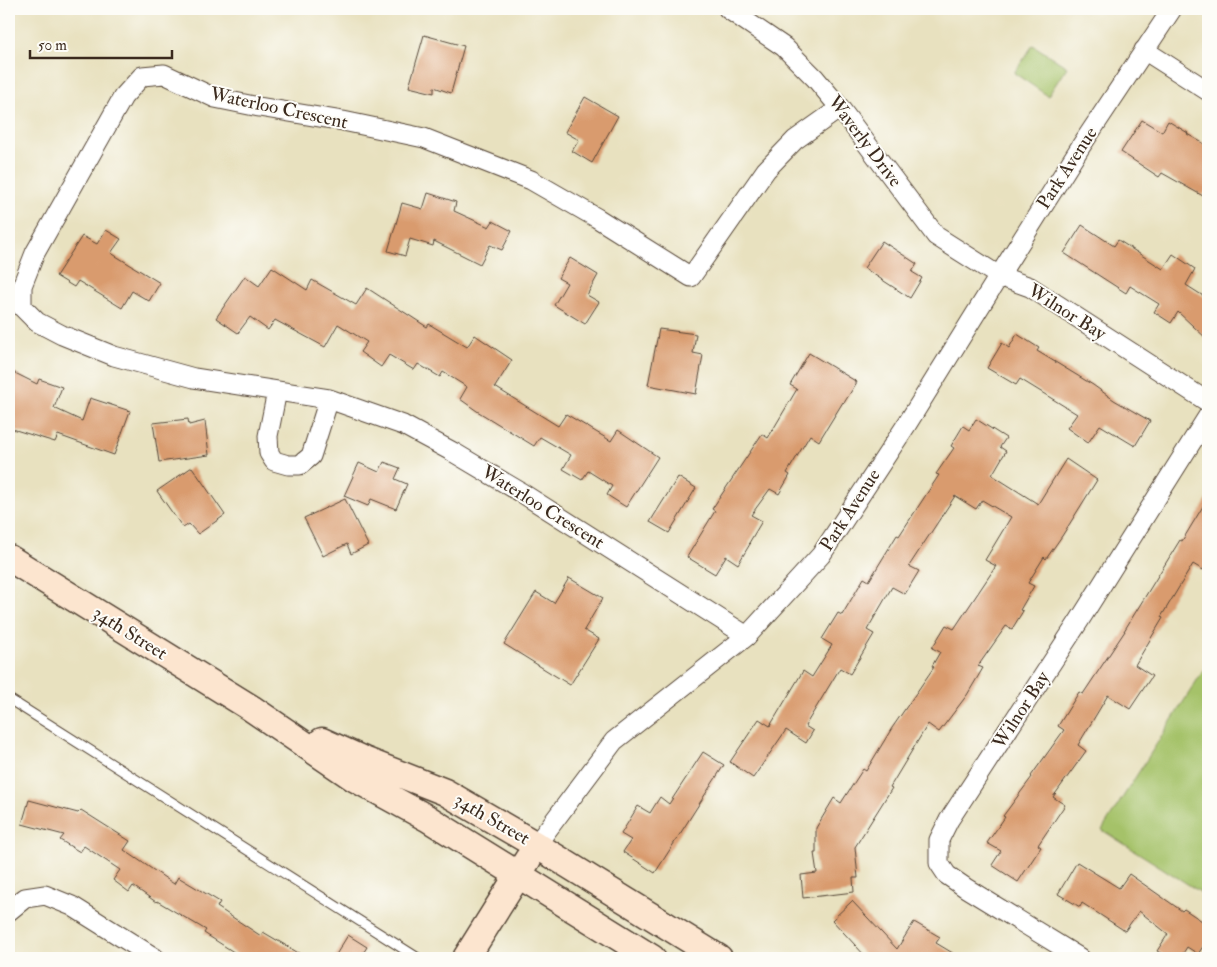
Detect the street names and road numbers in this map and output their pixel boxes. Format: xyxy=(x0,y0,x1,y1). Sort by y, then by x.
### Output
street label: Waterloo Crescent xyxy=(207,81,350,134)
street label: Waverly Drive xyxy=(822,90,907,192)
street label: Park Avenue xyxy=(1031,122,1103,214)
street label: Wilnor Bay xyxy=(1023,278,1111,346)
street label: Waterloo Crescent xyxy=(476,459,609,554)
street label: Park Avenue xyxy=(814,464,886,556)
street label: 34th Street xyxy=(88,601,172,665)
street label: Wilnor Bay xyxy=(987,666,1055,754)
street label: 34th Street xyxy=(450,788,534,850)

